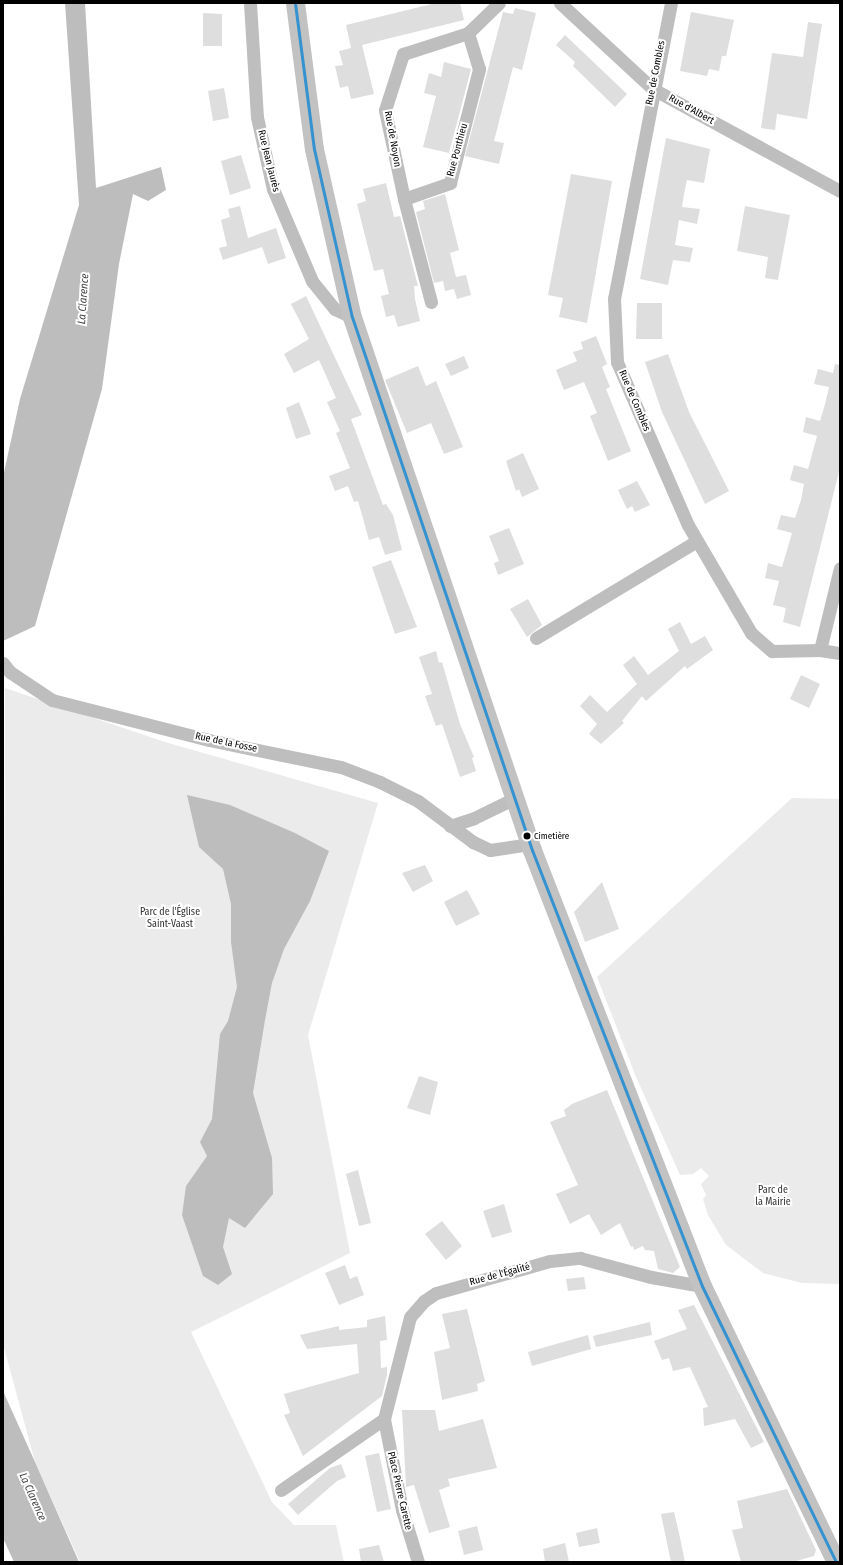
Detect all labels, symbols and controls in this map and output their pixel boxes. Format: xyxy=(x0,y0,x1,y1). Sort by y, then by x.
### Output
street label: Rue de Combles xyxy=(644,40,668,106)
street label: Rue d'Albert xyxy=(666,93,716,127)
street label: Rue de Noyon xyxy=(381,110,403,168)
street label: Rue Ponthieu xyxy=(445,122,471,178)
street label: Rue Jean Jaurès xyxy=(255,129,281,193)
water label: La Clarence xyxy=(76,273,92,325)
street label: Rue de Combles xyxy=(616,368,652,434)
street label: Rue de la Fosse xyxy=(194,731,258,755)
marker: Cimetière xyxy=(522,831,532,841)
place label: Cimetière xyxy=(534,831,569,841)
park label: Parc de l'Église Saint-Vaast xyxy=(140,906,200,930)
park label: Parc de la Mairie xyxy=(755,1184,791,1208)
street label: Rue de l'Égalité xyxy=(468,1261,532,1289)
street label: Place Pierre Carette xyxy=(384,1451,414,1531)
water label: La Clarence xyxy=(16,1471,48,1523)

